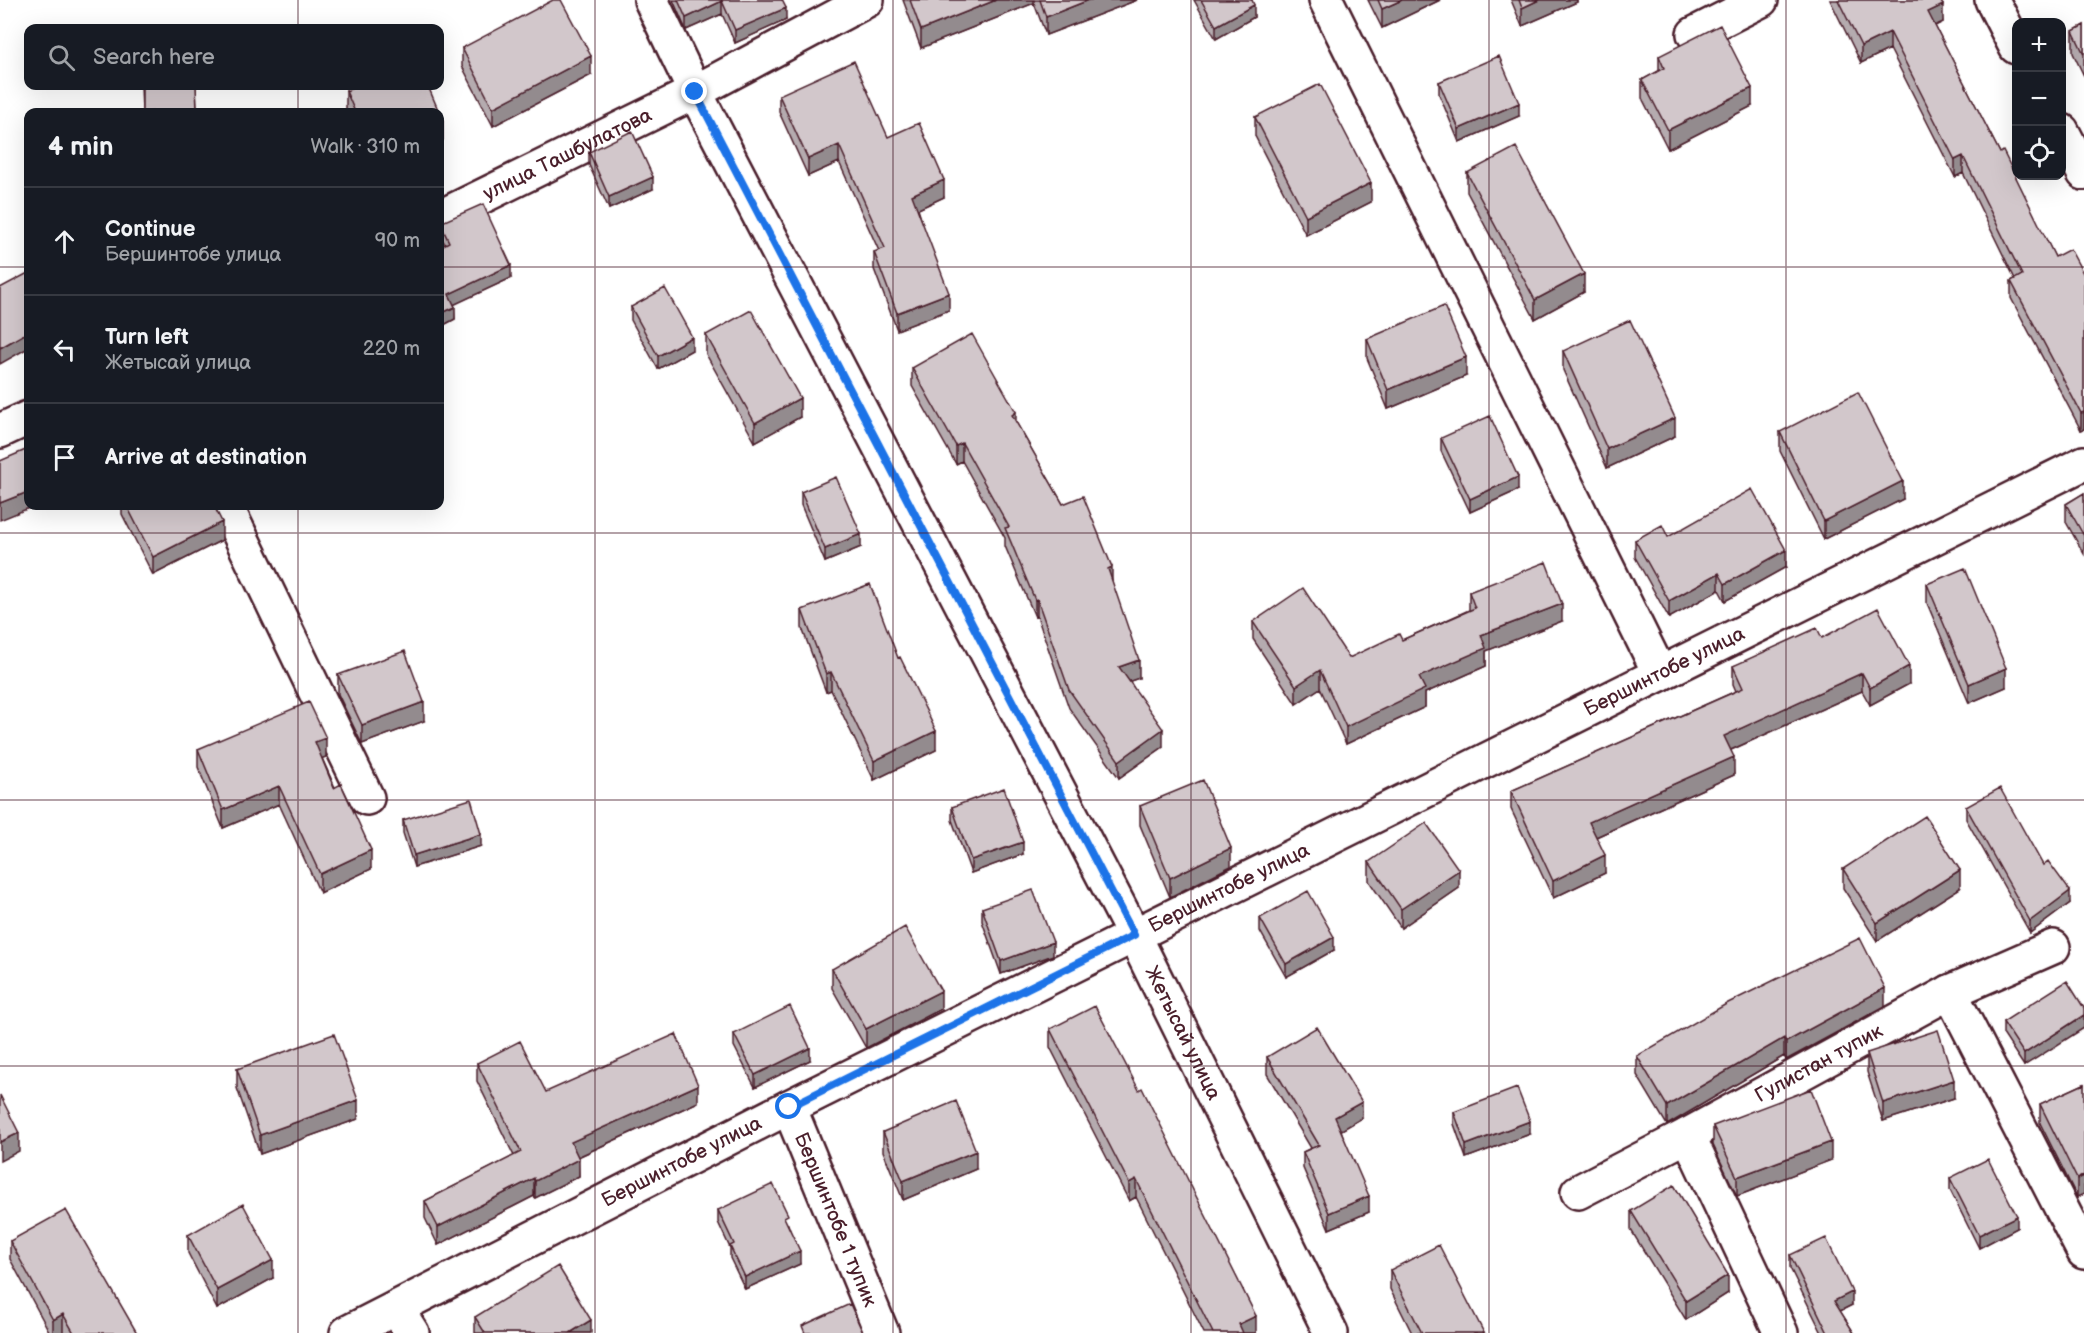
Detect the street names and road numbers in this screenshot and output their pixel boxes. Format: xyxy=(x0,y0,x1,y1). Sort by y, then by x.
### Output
street label: улица Ташбулатова xyxy=(479,103,656,206)
street label: Бершинтобе улица xyxy=(1580,622,1749,722)
street label: Бершинтобе улица xyxy=(1145,838,1314,938)
street label: Жетысай улица xyxy=(1139,962,1226,1104)
street label: Гулистан тупик xyxy=(1751,1019,1887,1108)
street label: Бершинтобе улица xyxy=(598,1111,766,1213)
street label: Бершинтобе 1 тупик xyxy=(789,1129,882,1311)

